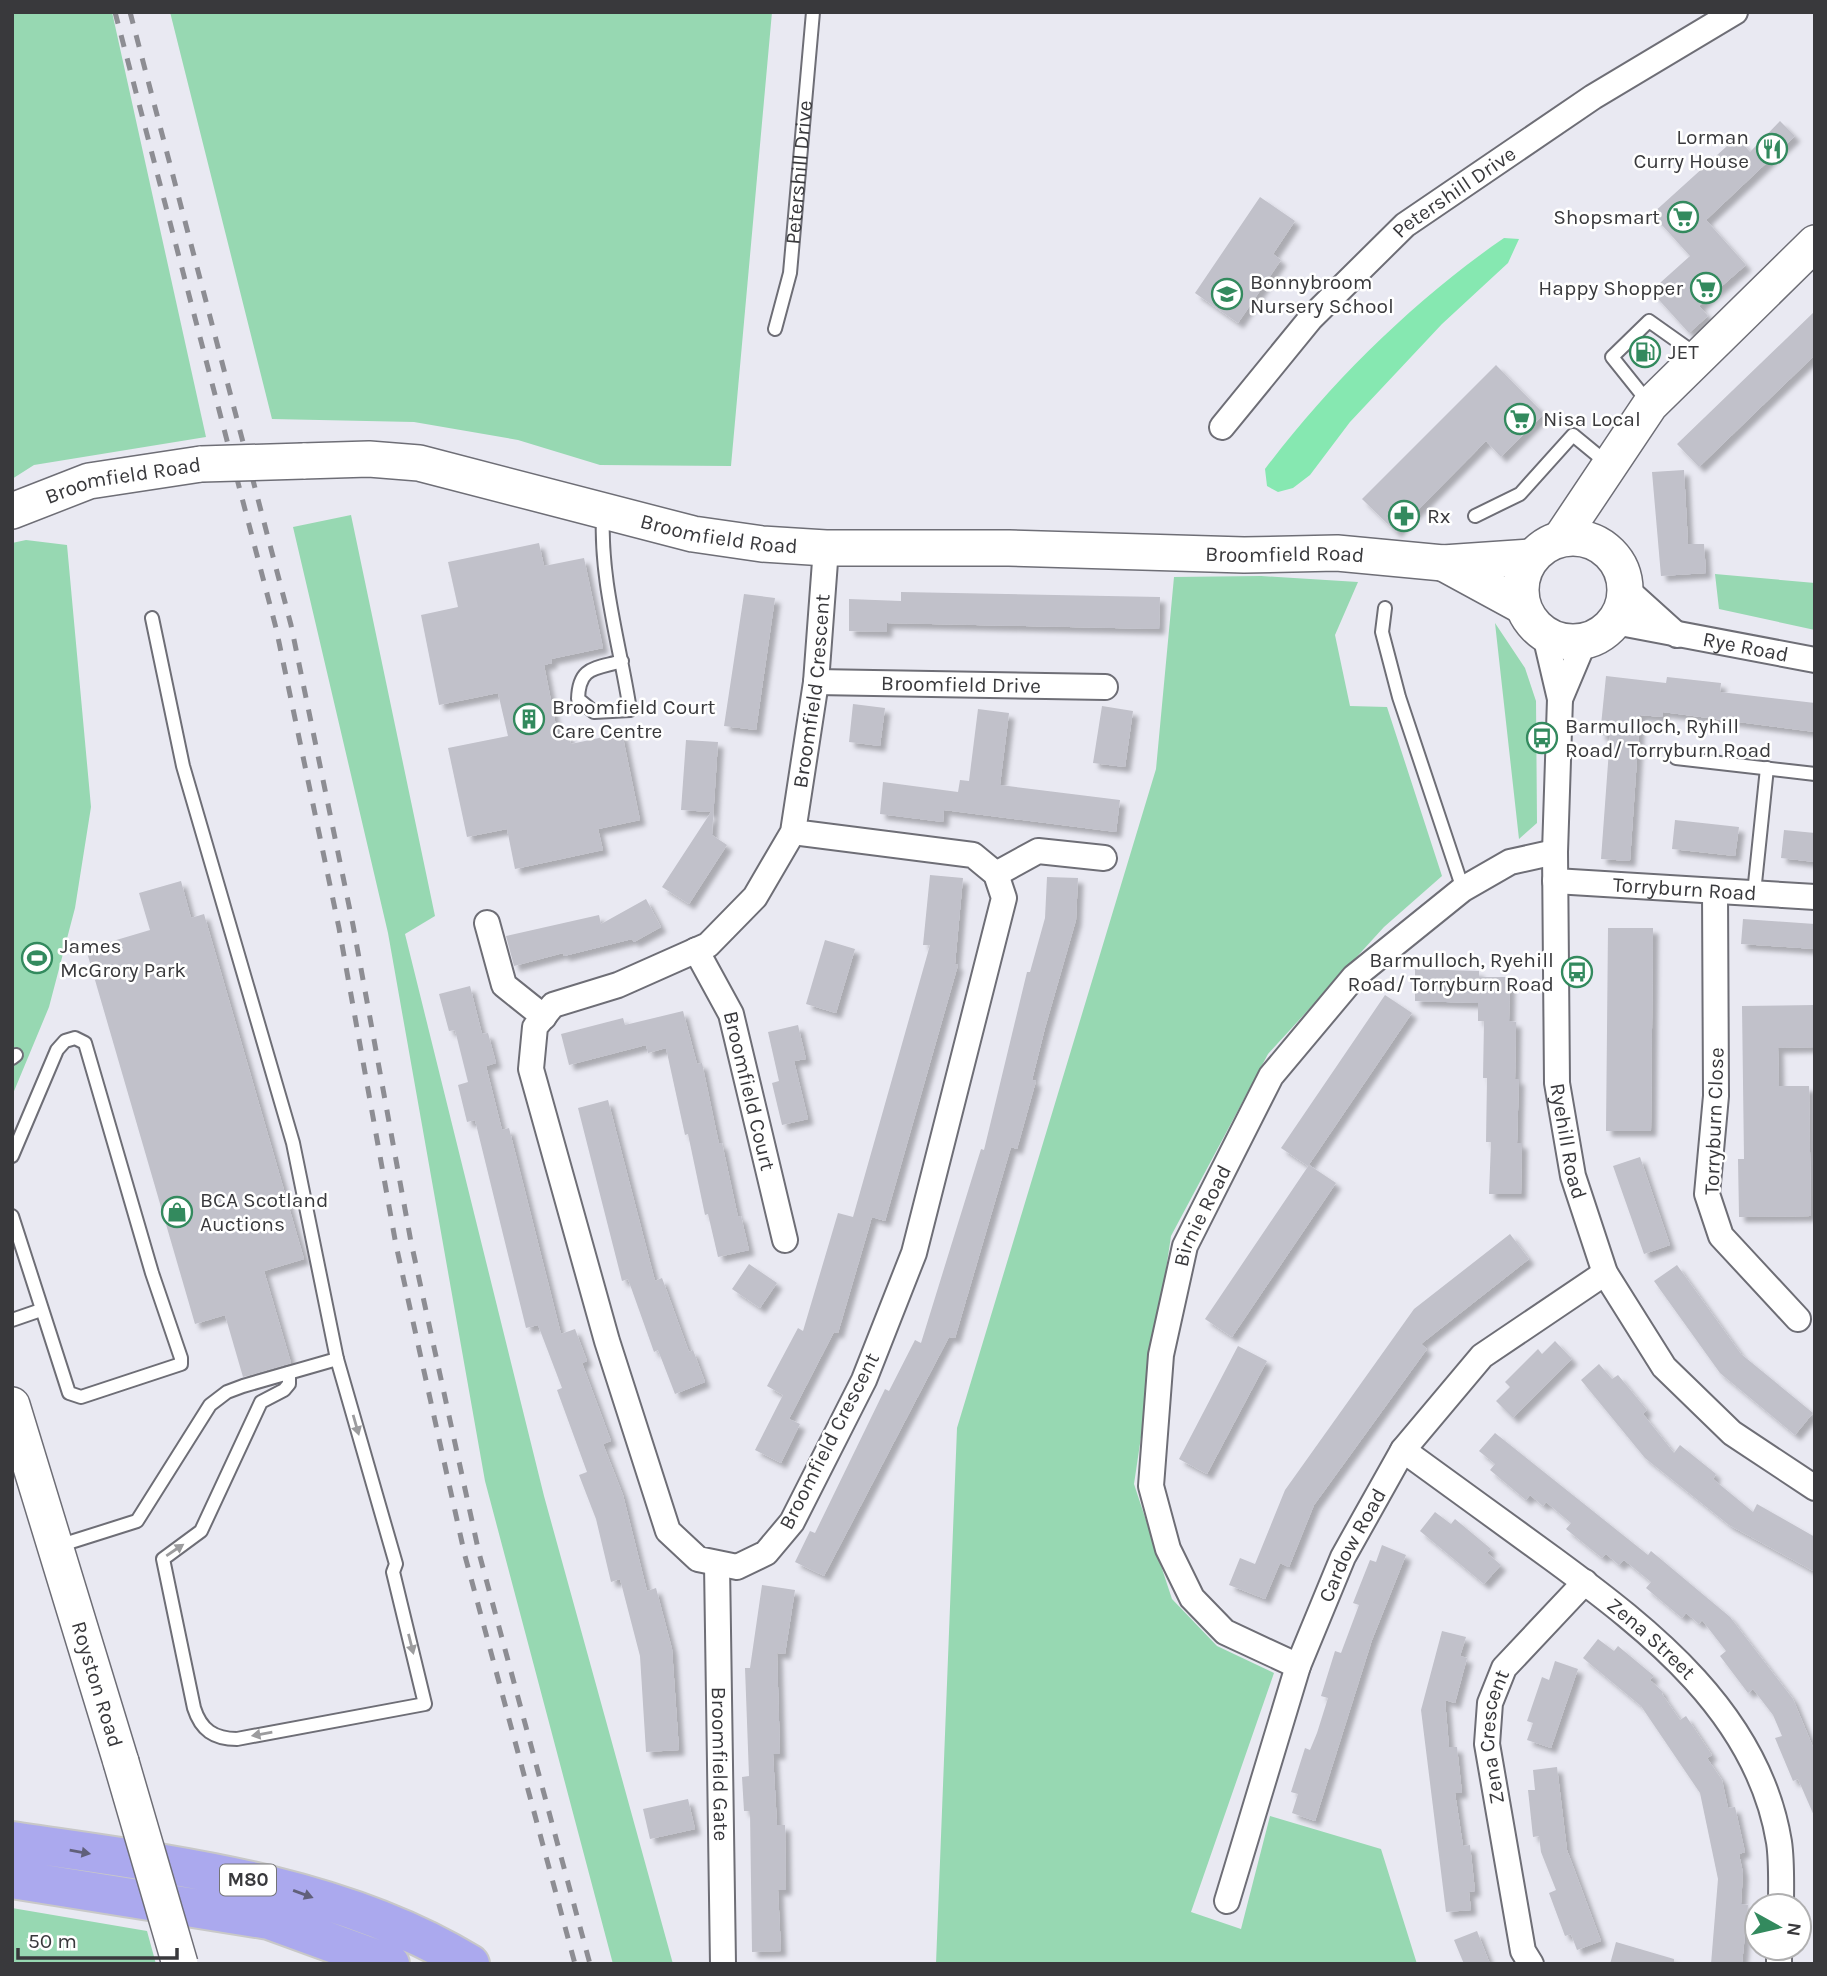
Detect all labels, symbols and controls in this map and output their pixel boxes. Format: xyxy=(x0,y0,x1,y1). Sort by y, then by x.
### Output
street label: Petershill Drive xyxy=(781,99,817,245)
place label: Lorman Curry House xyxy=(1633,125,1749,173)
restaurant icon: Lorman Curry House xyxy=(1755,132,1789,166)
street label: Petershill Drive xyxy=(1387,141,1520,243)
supermarket icon: Shopsmart xyxy=(1666,200,1700,234)
place label: Shopsmart xyxy=(1553,205,1660,229)
place label: Bonnybroom Nursery School xyxy=(1250,270,1394,318)
supermarket icon: Happy Shopper xyxy=(1689,271,1723,305)
place label: Happy Shopper xyxy=(1538,276,1683,300)
school or university icon: Bonnybroom Nursery School xyxy=(1210,277,1244,311)
fuel station icon: JET xyxy=(1628,335,1662,369)
place label: JET xyxy=(1668,340,1699,364)
supermarket icon: Nisa Local xyxy=(1503,402,1537,436)
place label: Nisa Local xyxy=(1543,407,1641,431)
street label: Broomfield Road xyxy=(42,452,203,509)
pharmacy icon: Rx xyxy=(1387,499,1421,533)
place label: Rx xyxy=(1427,504,1451,528)
street label: Broomfield Road xyxy=(638,509,798,558)
street label: Broomfield Road xyxy=(1205,541,1365,568)
street label: Broomfield Crescent xyxy=(788,593,835,790)
street label: Rye Road xyxy=(1701,627,1791,667)
street label: Broomfield Drive xyxy=(881,671,1041,698)
place label: Broomfield Court Care Centre xyxy=(552,695,715,743)
building icon: Broomfield Court Care Centre xyxy=(512,702,546,736)
place label: Barmulloch, Ryhill Road/ Torryburn Road xyxy=(1565,714,1771,762)
bus stop icon: Barmulloch, Ryhill Road/ Torryburn Road xyxy=(1525,721,1559,755)
street label: Torryburn Road xyxy=(1612,873,1757,905)
place label: James McGrory Park xyxy=(60,934,186,982)
sports icon: James McGrory Park xyxy=(20,941,54,975)
place label: Barmulloch, Ryehill Road/ Torryburn Road xyxy=(1348,948,1554,996)
bus stop icon: Barmulloch, Ryehill Road/ Torryburn Road xyxy=(1560,955,1594,989)
street label: Broomfield Court xyxy=(719,1009,780,1173)
street label: Torryburn Close xyxy=(1699,1047,1729,1195)
street label: Ryehill Road xyxy=(1545,1081,1592,1202)
street label: Birnie Road xyxy=(1169,1161,1236,1269)
place label: BCA Scotland Auctions xyxy=(200,1188,328,1236)
shop icon: BCA Scotland Auctions xyxy=(160,1195,194,1229)
street label: Broomfield Crescent xyxy=(774,1348,884,1533)
one-way arrow xyxy=(352,1415,362,1436)
street label: Cardow Road xyxy=(1314,1484,1391,1606)
one-way arrow xyxy=(166,1543,184,1557)
street label: Zena Street xyxy=(1603,1593,1700,1684)
street label: Royston Road xyxy=(67,1618,128,1750)
one-way arrow xyxy=(405,1633,416,1655)
street label: Zena Crescent xyxy=(1474,1666,1514,1806)
street label: Broomfield Gate xyxy=(707,1686,733,1841)
one-way arrow xyxy=(251,1729,273,1740)
one-way arrow xyxy=(69,1847,91,1858)
road number: M80 xyxy=(220,1864,276,1896)
one-way arrow xyxy=(292,1889,313,1900)
north arrow xyxy=(1743,1892,1813,1962)
scale bar xyxy=(18,1916,177,1960)
text: N xyxy=(1782,1921,1806,1938)
text: 50 m xyxy=(28,1929,77,1953)

